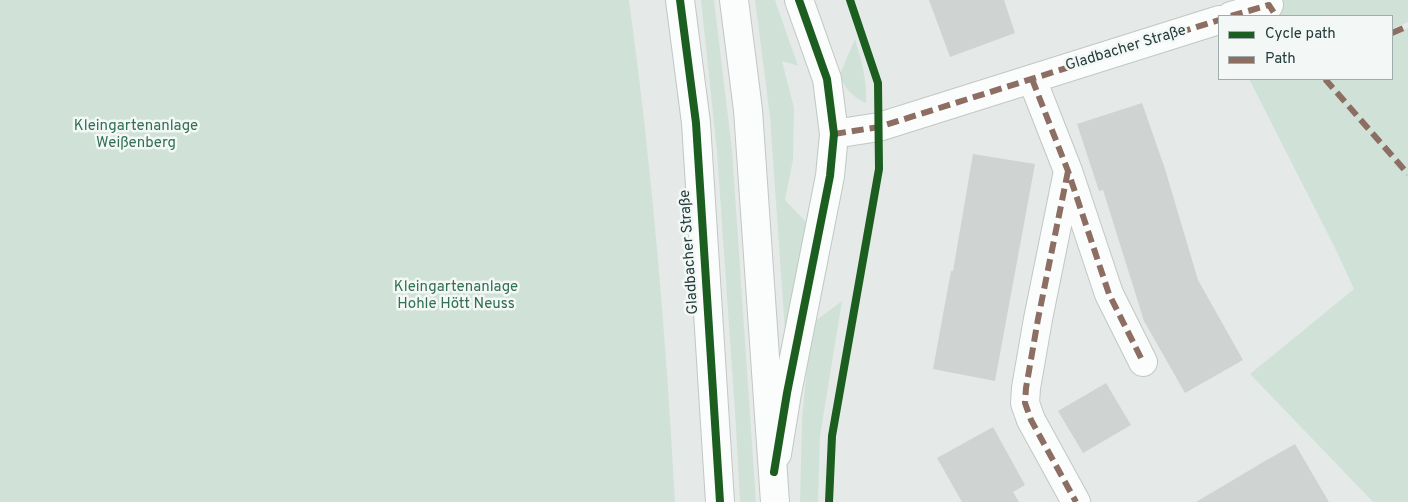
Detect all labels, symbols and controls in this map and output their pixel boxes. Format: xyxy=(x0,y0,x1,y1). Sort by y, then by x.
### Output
legend xyxy=(1218,15,1393,80)
street label: Gladbacher Straße xyxy=(1064,22,1188,76)
text: Cycle path xyxy=(1265,25,1336,44)
text: Path xyxy=(1265,50,1296,69)
park label: Kleingartenanlage Weißenberg xyxy=(74,118,198,153)
street label: Gladbacher Straße xyxy=(677,189,703,315)
park label: Kleingartenanlage Hohle Hött Neuss xyxy=(394,279,518,314)

